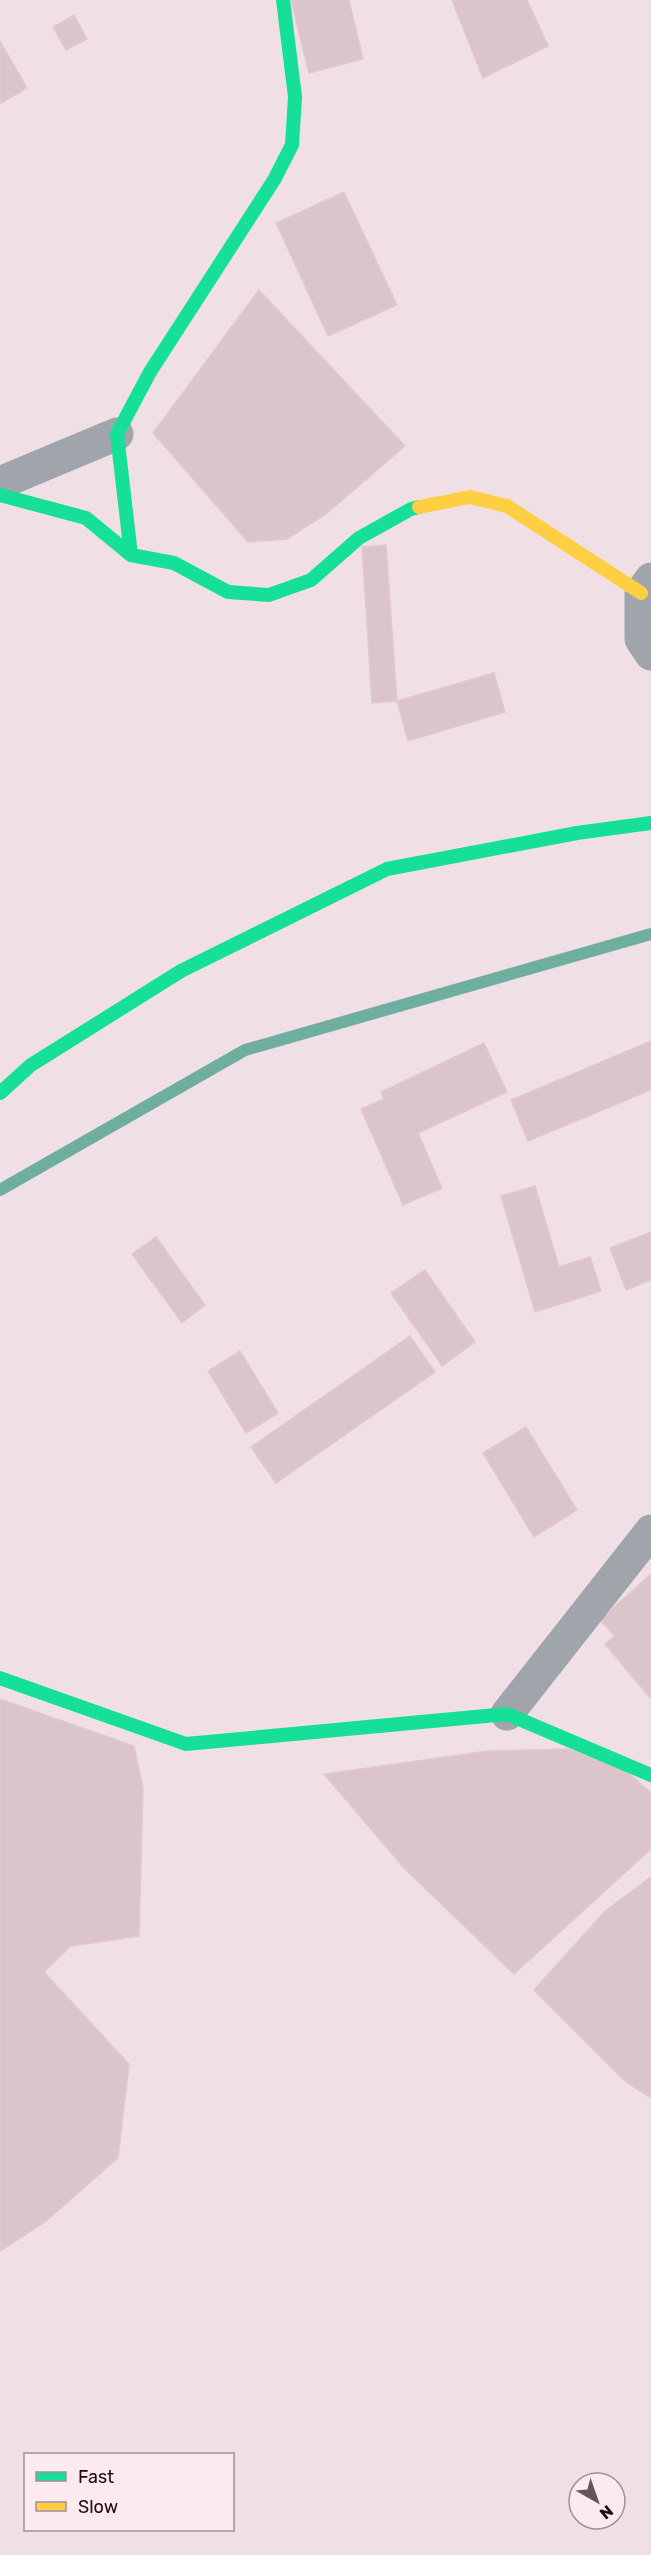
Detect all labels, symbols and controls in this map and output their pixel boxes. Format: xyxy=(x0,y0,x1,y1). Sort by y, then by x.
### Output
legend xyxy=(24,2453,234,2531)
text: Fast xyxy=(78,2466,114,2488)
north arrow xyxy=(567,2471,627,2531)
text: Slow xyxy=(78,2496,118,2518)
text: N xyxy=(596,2501,617,2523)

